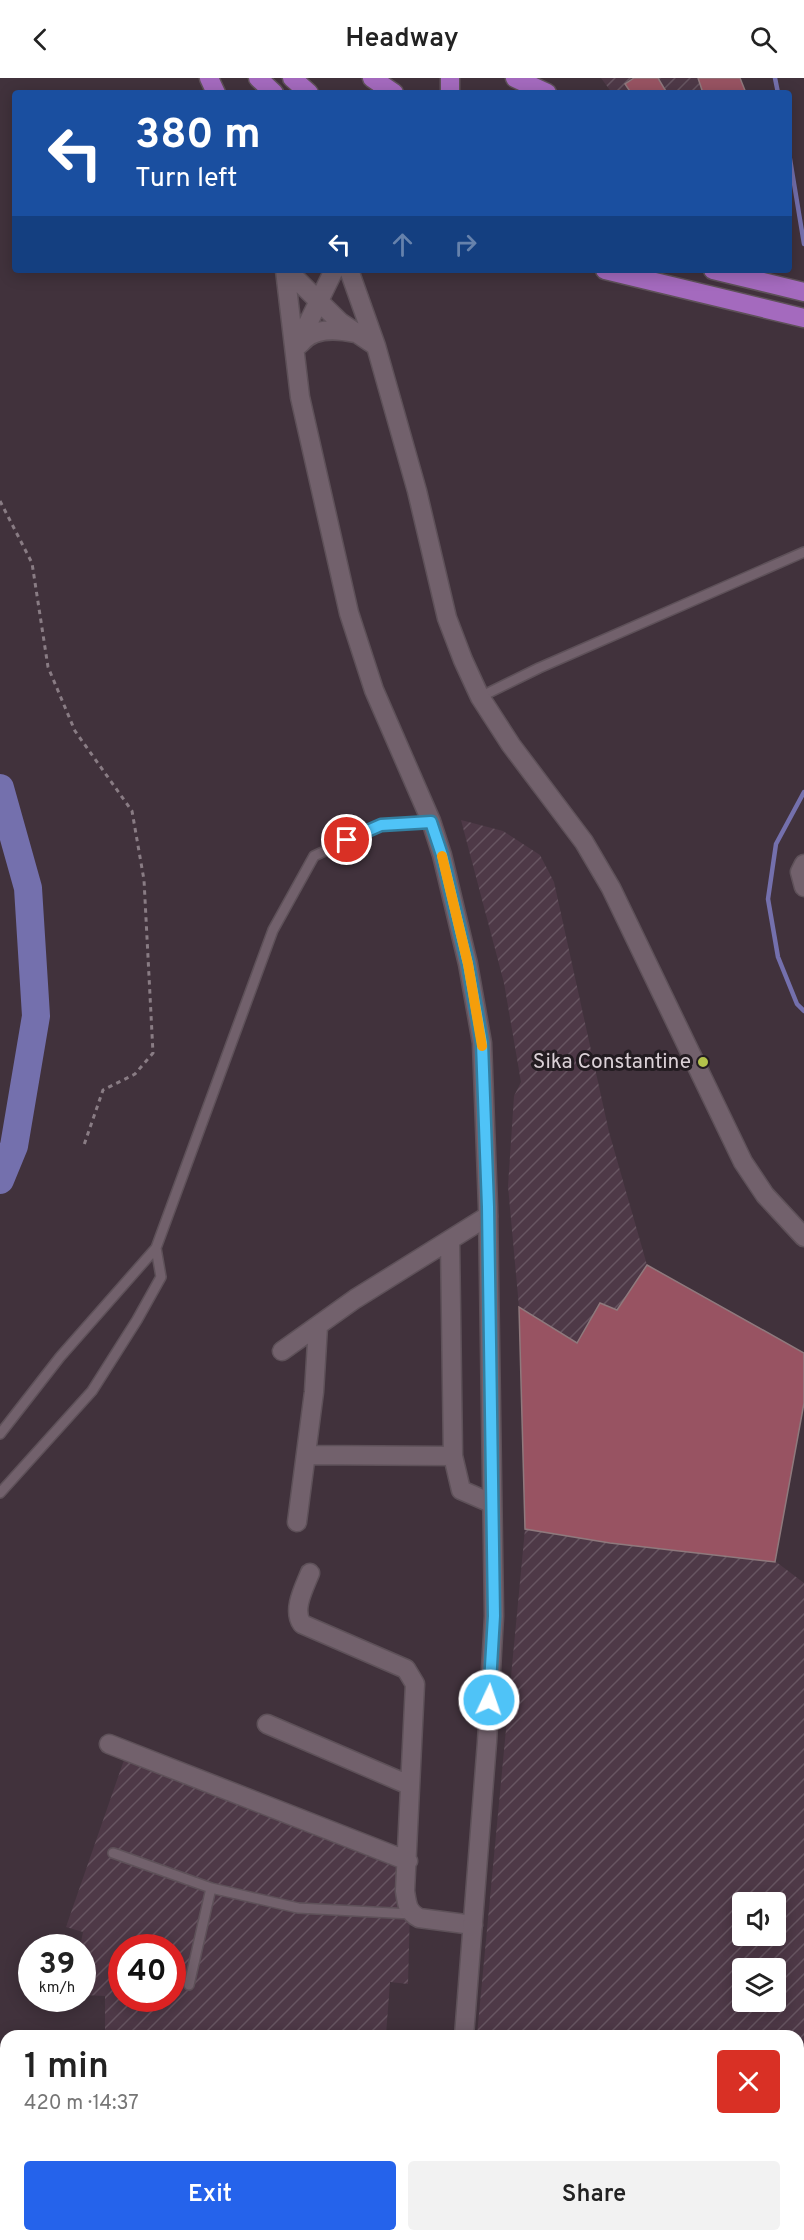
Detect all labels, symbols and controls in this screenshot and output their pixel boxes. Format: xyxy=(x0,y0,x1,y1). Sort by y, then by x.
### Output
text: Headway xyxy=(345,22,459,56)
icon: back xyxy=(24,23,57,56)
icon: search xyxy=(747,23,780,56)
text: 380 m xyxy=(135,110,261,163)
icon: left xyxy=(36,114,114,192)
text: Turn left xyxy=(135,162,237,196)
icon: left xyxy=(323,228,356,261)
icon: ahead xyxy=(386,228,419,261)
icon: right xyxy=(449,228,482,261)
pin xyxy=(321,814,372,865)
icon: arrive xyxy=(330,823,363,856)
place label: Sika Constantine xyxy=(533,1049,691,1076)
marker: Sika Constantine xyxy=(696,1055,710,1069)
position arrow xyxy=(457,1668,521,1732)
map controls xyxy=(732,1892,786,2012)
button: sound xyxy=(732,1892,786,1946)
speed limit sign: 40 xyxy=(108,1934,186,2012)
text: 39 xyxy=(39,1947,75,1984)
button: layers xyxy=(732,1958,786,2012)
text: km/h xyxy=(39,1979,75,1998)
text: 1 min xyxy=(24,2045,109,2091)
button: close xyxy=(717,2050,780,2113)
text: 420 m · 14:37 xyxy=(24,2091,139,2117)
button: Exit xyxy=(24,2161,396,2230)
button: Share xyxy=(408,2161,780,2230)

